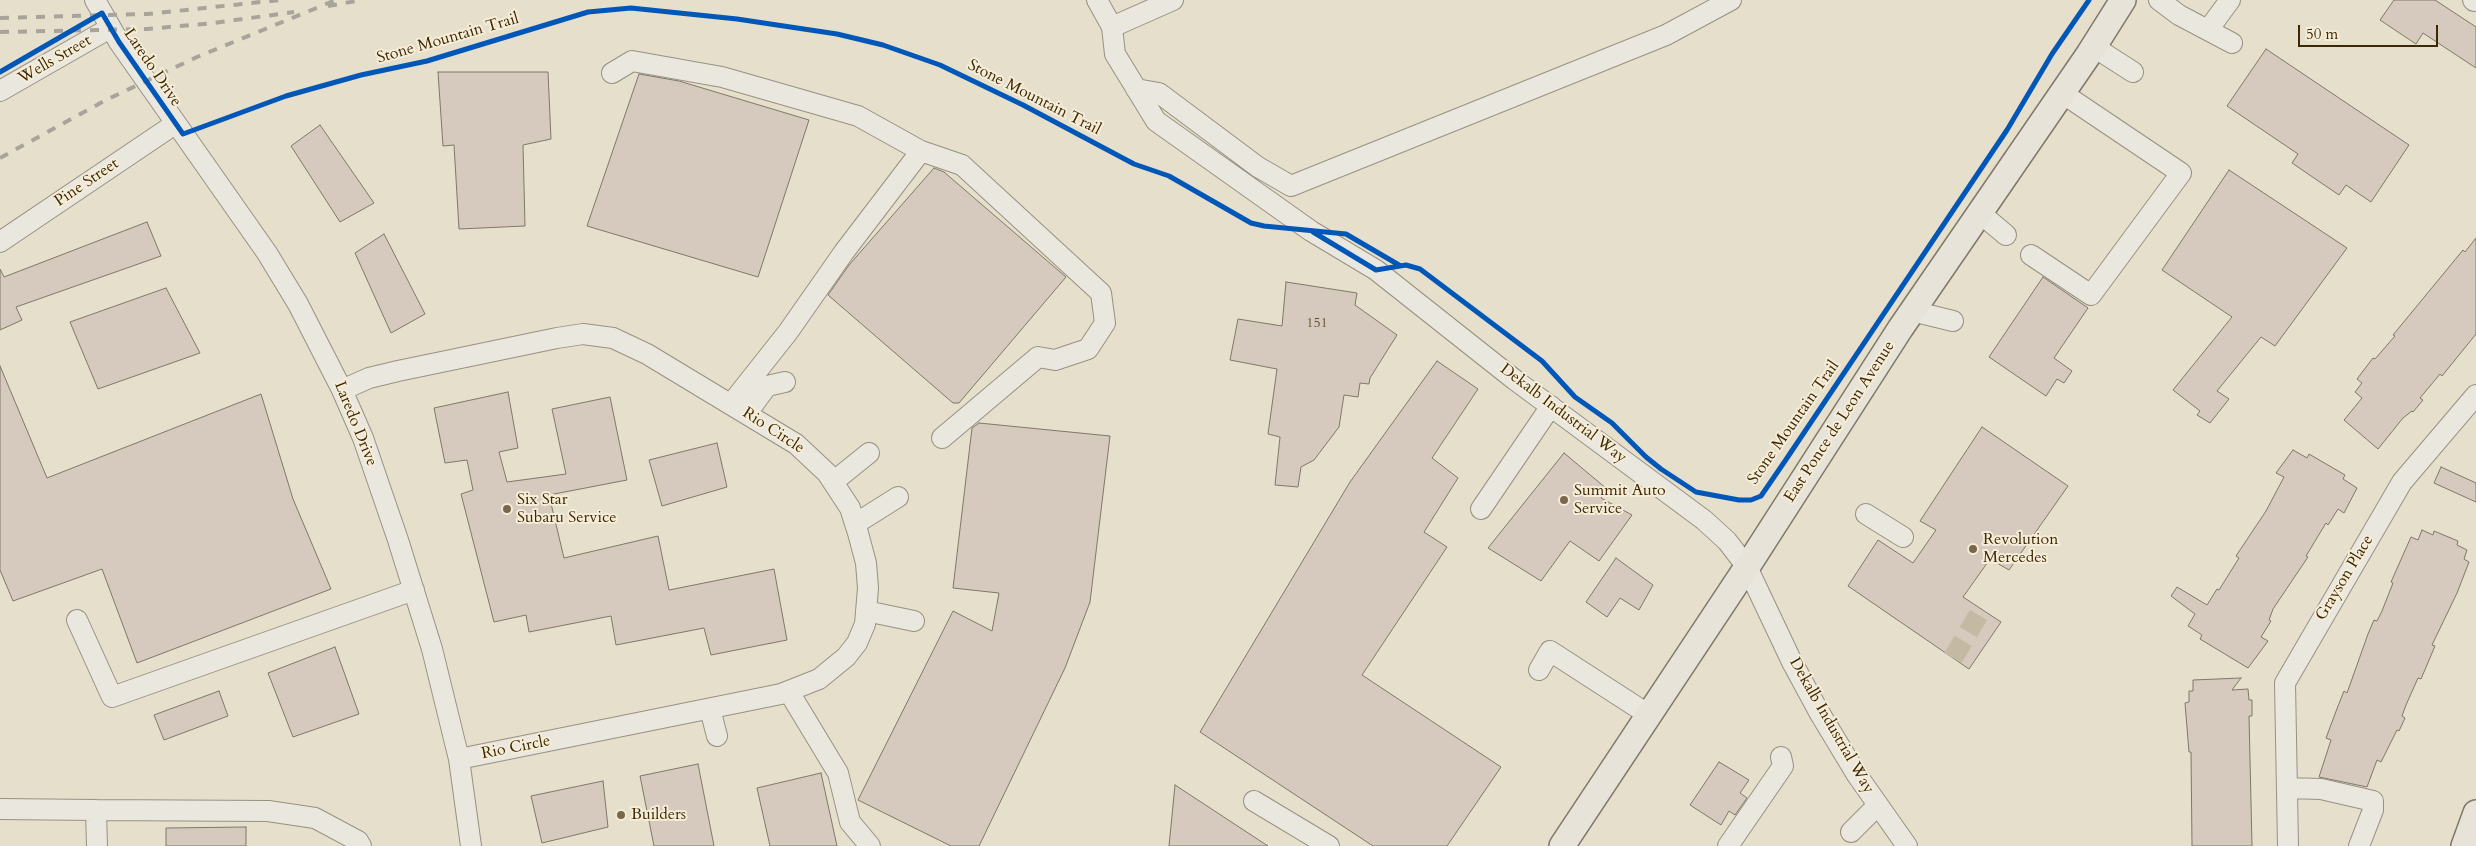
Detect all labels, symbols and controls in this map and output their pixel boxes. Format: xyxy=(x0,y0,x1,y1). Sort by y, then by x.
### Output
street label: Stone Mountain Trail xyxy=(375,10,521,68)
scale bar xyxy=(2301,15,2441,47)
text: 50 m xyxy=(2306,24,2338,44)
street label: Laredo Drive xyxy=(119,25,185,111)
street label: Wells Street xyxy=(15,31,95,89)
street label: Stone Mountain Trail xyxy=(964,56,1104,140)
street label: Pine Street xyxy=(51,155,123,211)
house number: 151 xyxy=(1306,316,1328,332)
street label: East Ponce de Leon Avenue xyxy=(1781,338,1899,506)
street label: Stone Mountain Trail xyxy=(1744,357,1844,489)
street label: Dekalb Industrial Way xyxy=(1496,360,1630,468)
street label: Laredo Drive xyxy=(329,379,381,469)
street label: Rio Circle xyxy=(739,404,807,458)
place label: Summit Auto Service xyxy=(1574,481,1666,519)
place label: Six Star Subaru Service xyxy=(517,490,616,528)
marker: Summit Auto Service xyxy=(1558,494,1570,506)
marker: Six Star Subaru Service xyxy=(501,503,513,515)
place label: Revolution Mercedes xyxy=(1983,530,2058,568)
street label: Grayson Place xyxy=(2312,532,2378,624)
marker: Revolution Mercedes xyxy=(1967,543,1979,555)
street label: Dekalb Industrial Way xyxy=(1784,655,1878,797)
street label: Rio Circle xyxy=(480,732,552,764)
place label: Builders xyxy=(631,805,686,825)
marker: Builders xyxy=(615,809,627,821)

